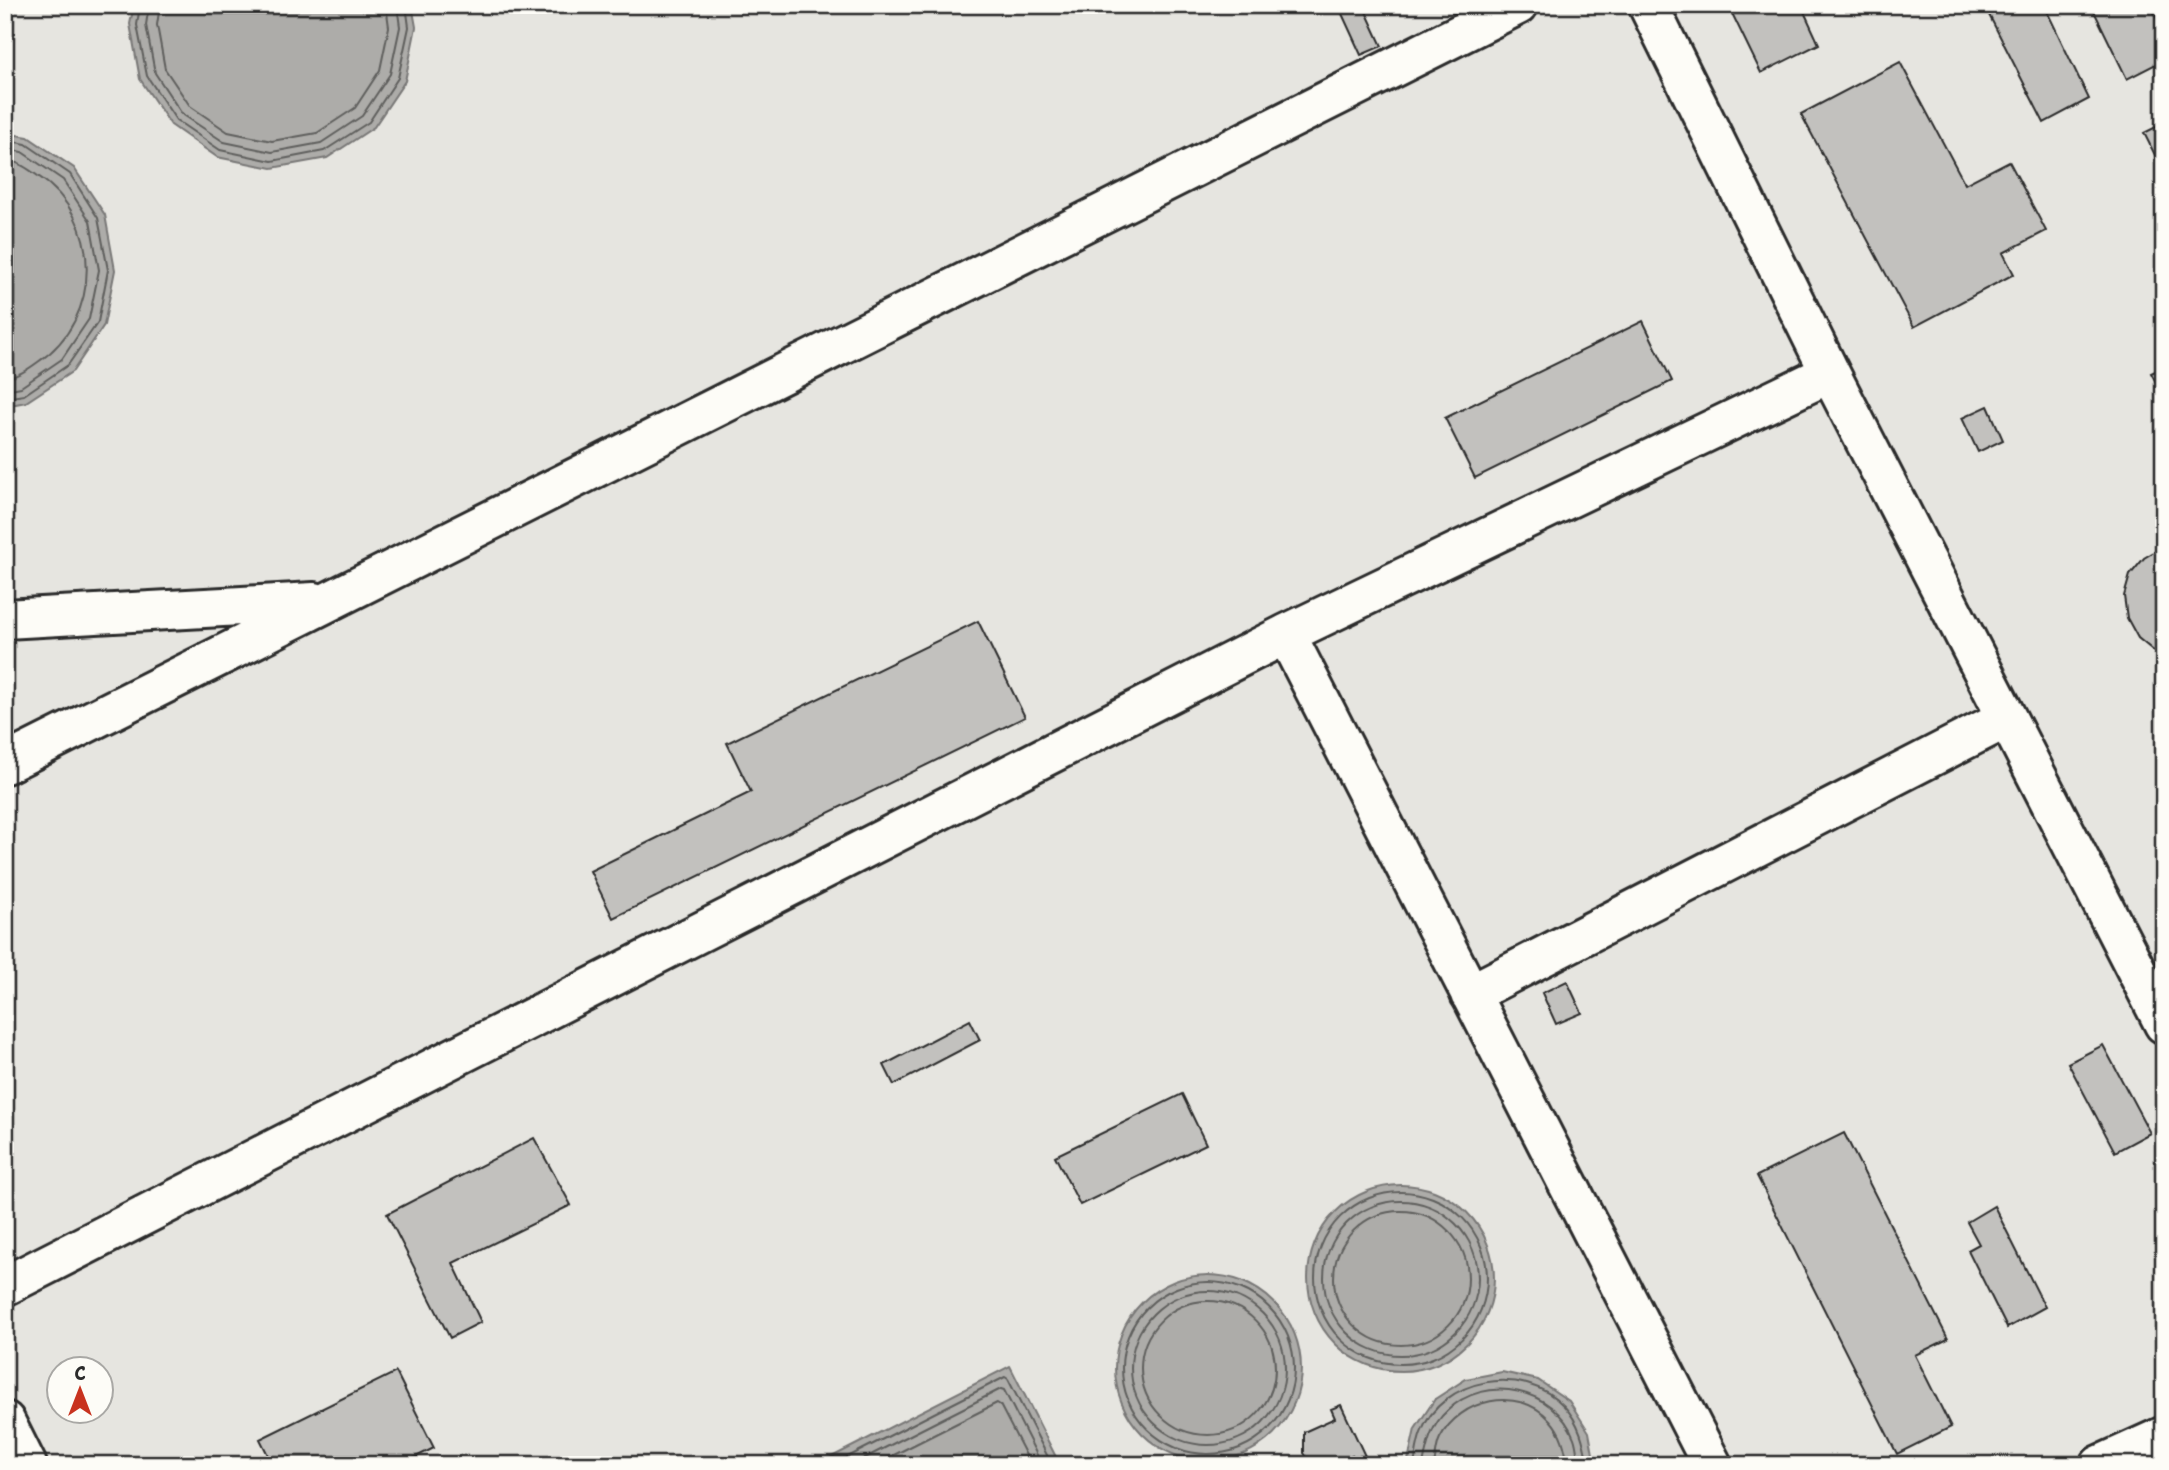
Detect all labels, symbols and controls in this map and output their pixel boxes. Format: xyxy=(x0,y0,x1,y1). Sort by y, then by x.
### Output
north arrow xyxy=(46,1354,116,1424)
text: С xyxy=(74,1361,86,1386)

